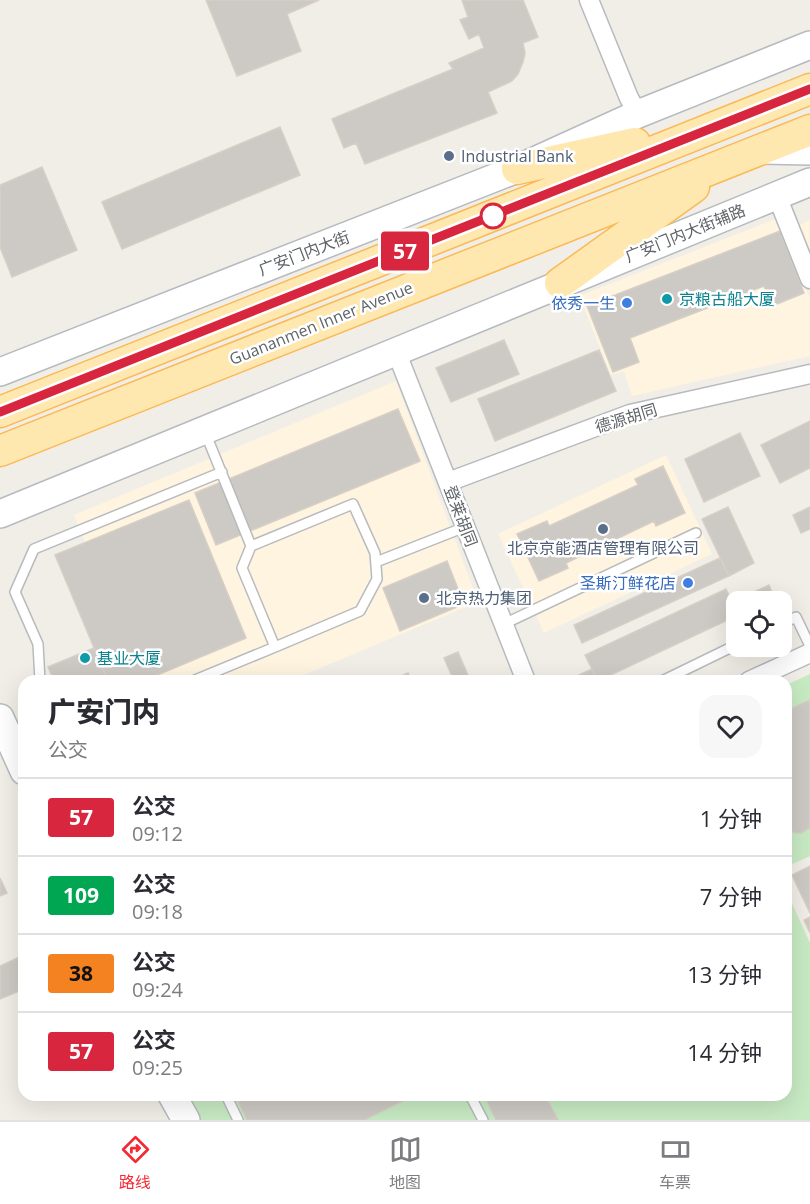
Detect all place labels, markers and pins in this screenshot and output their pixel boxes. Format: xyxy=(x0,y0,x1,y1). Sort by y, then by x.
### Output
place label: Industrial Bank xyxy=(461,145,574,167)
marker: Industrial Bank xyxy=(442,149,456,163)
unlabelled marker xyxy=(480,203,506,229)
place label: 京粮古船大厦 xyxy=(679,288,775,310)
place label: 依秀一生 xyxy=(551,292,615,314)
marker: 京粮古船大厦 xyxy=(660,292,674,306)
marker: 依秀一生 xyxy=(620,296,634,310)
marker: 北京京能酒店管理有限公司 xyxy=(596,522,610,536)
place label: 北京京能酒店管理有限公司 xyxy=(507,537,699,559)
place label: 圣斯汀鲜花店 xyxy=(580,572,676,594)
marker: 圣斯汀鲜花店 xyxy=(681,576,695,590)
place label: 北京热力集团 xyxy=(436,587,532,609)
marker: 北京热力集团 xyxy=(417,591,431,605)
place label: 基业大厦 xyxy=(97,647,161,669)
marker: 基业大厦 xyxy=(78,651,92,665)

